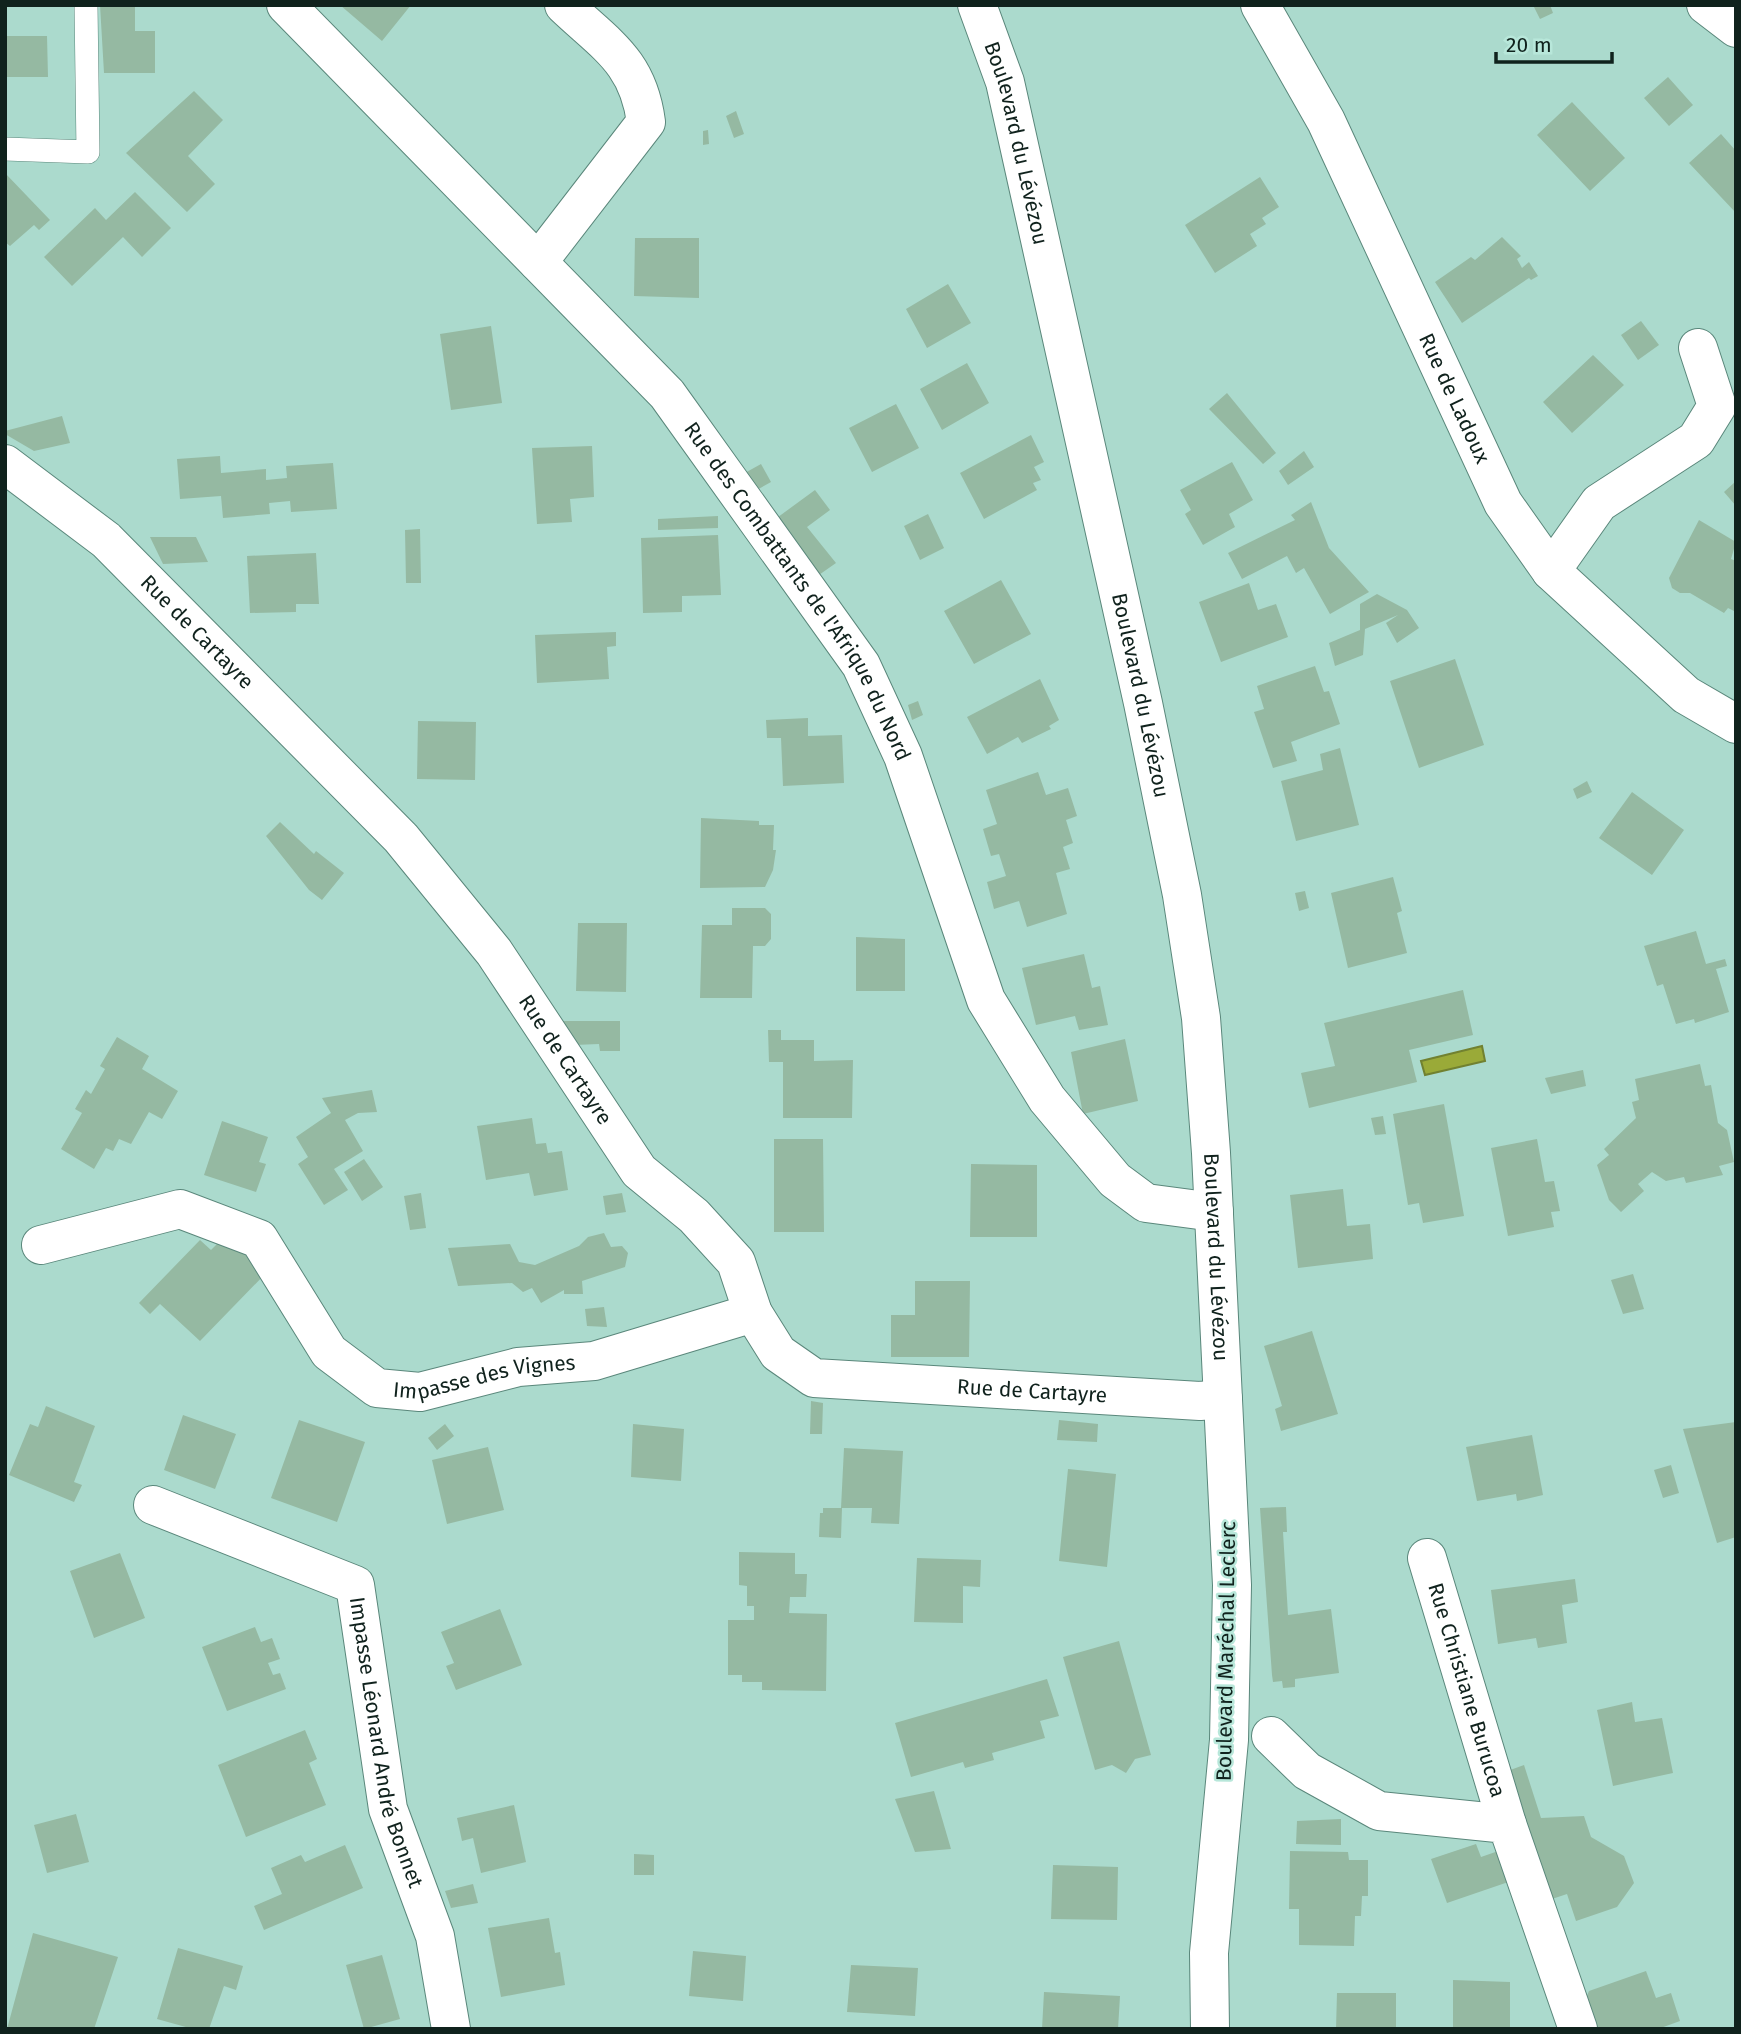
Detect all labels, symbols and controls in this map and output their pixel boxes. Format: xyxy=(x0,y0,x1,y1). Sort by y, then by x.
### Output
scale bar xyxy=(1496,21,1612,65)
text: 20 m xyxy=(1506,32,1552,58)
street label: Boulevard du Lévézou xyxy=(978,38,1054,247)
street label: Rue de Ladoux xyxy=(1413,329,1496,468)
street label: Rue des Combattants de l'Afrique du Nord xyxy=(678,417,916,765)
street label: Rue de Cartayre xyxy=(135,569,259,695)
street label: Boulevard du Lévézou xyxy=(1106,590,1175,800)
street label: Rue de Cartayre xyxy=(513,990,618,1130)
street label: Boulevard du Lévézou xyxy=(1198,1152,1234,1362)
street label: Impasse des Vignes xyxy=(392,1350,577,1405)
street label: Rue de Cartayre xyxy=(956,1374,1108,1408)
street label: Boulevard Maréchal Leclerc xyxy=(1211,1521,1241,1781)
street label: Rue Christiane Burucoa xyxy=(1422,1580,1511,1800)
street label: Impasse Léonard André Bonnet xyxy=(344,1595,429,1892)

